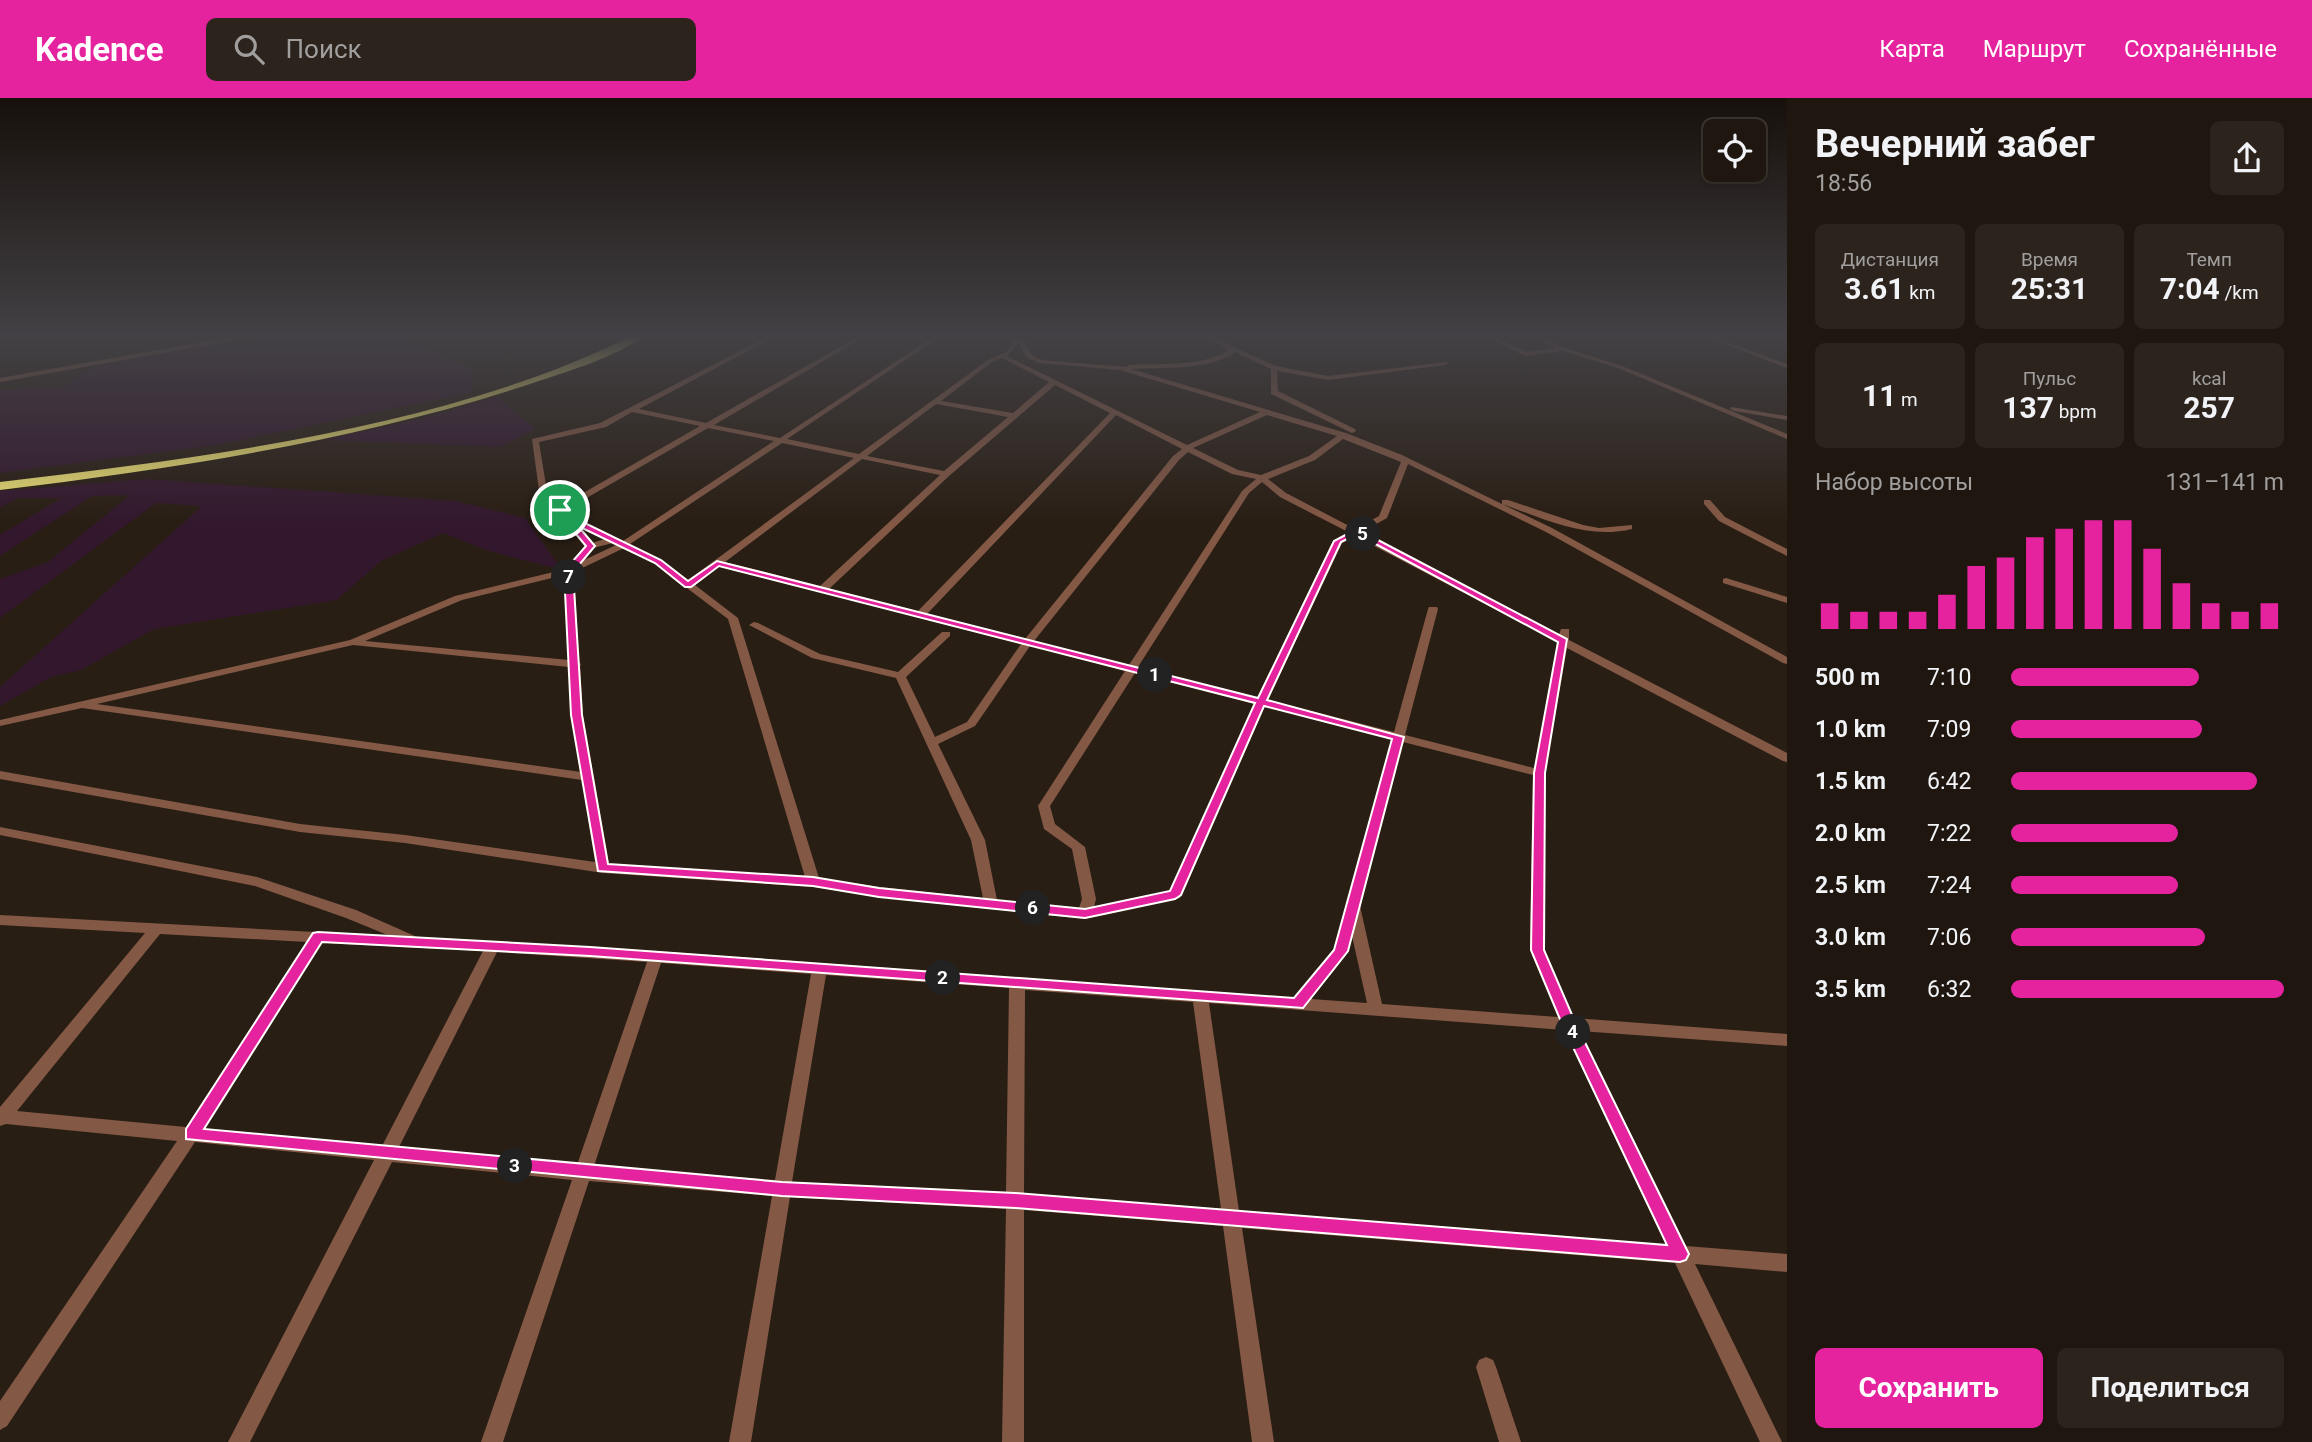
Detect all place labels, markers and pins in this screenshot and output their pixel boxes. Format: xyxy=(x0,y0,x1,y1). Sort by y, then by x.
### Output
pin xyxy=(530,480,590,540)
pin: 5 xyxy=(1346,516,1380,551)
pin: 7 xyxy=(552,560,586,594)
pin: 1 xyxy=(1138,658,1172,692)
pin: 6 xyxy=(1016,890,1050,926)
pin: 2 xyxy=(926,960,960,996)
pin: 4 xyxy=(1556,1014,1590,1049)
pin: 3 xyxy=(498,1148,532,1184)

